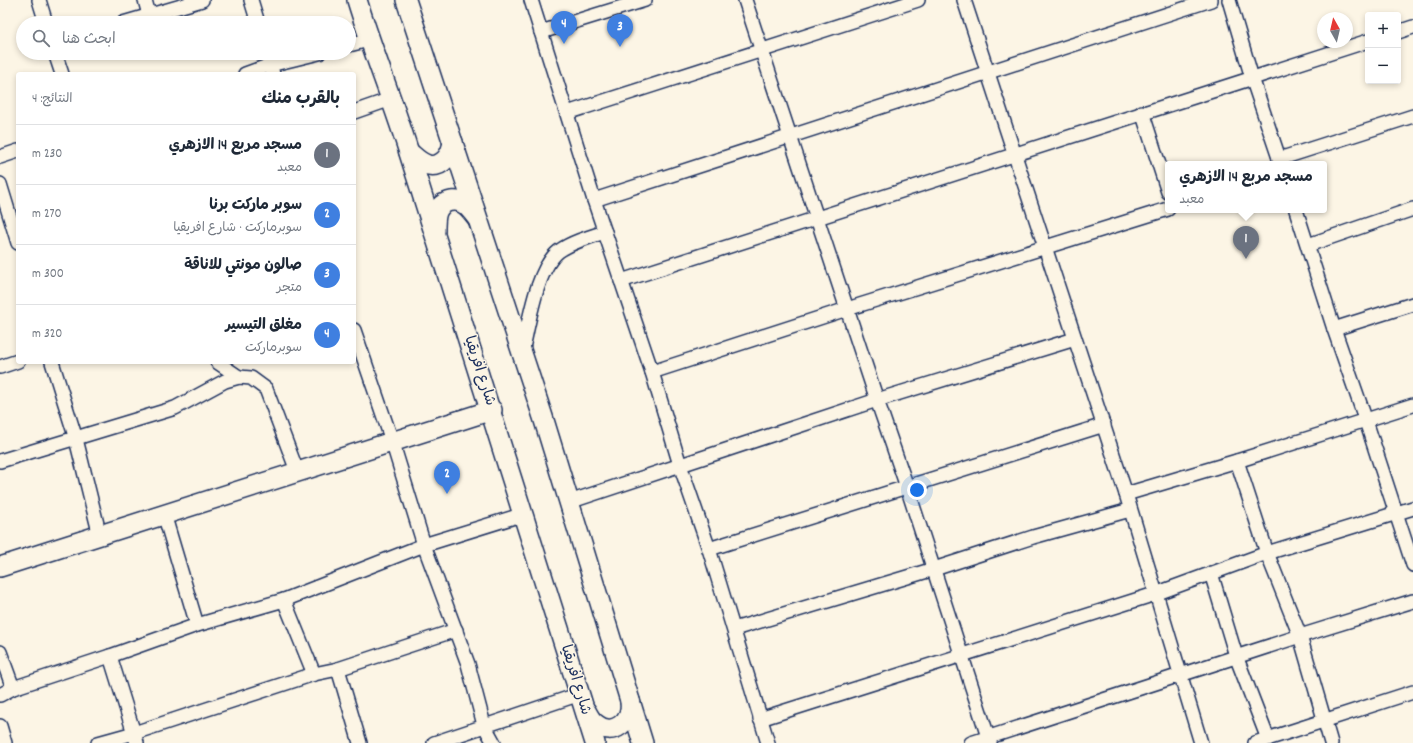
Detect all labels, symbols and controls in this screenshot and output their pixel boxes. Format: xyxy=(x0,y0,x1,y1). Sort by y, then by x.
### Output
pin: 4 xyxy=(551,11,577,44)
north arrow xyxy=(1317,12,1353,48)
map controls xyxy=(1365,12,1401,84)
button: + xyxy=(1365,12,1401,48)
pin: 3 xyxy=(607,14,633,47)
search box xyxy=(16,16,356,60)
icon: search xyxy=(30,27,52,49)
text: ابحث هنا xyxy=(62,29,116,51)
button: − xyxy=(1365,48,1401,84)
text: بالقرب منك xyxy=(262,88,340,112)
text: النتائج: 4 xyxy=(32,90,73,109)
text: مسجد مربع 14 الازهري xyxy=(169,135,302,157)
text: 230 m xyxy=(32,145,62,164)
text: 1 xyxy=(326,145,328,164)
text: معبد xyxy=(277,159,302,178)
popup xyxy=(1165,161,1327,213)
text: مسجد مربع 14 الازهري xyxy=(1179,167,1313,189)
text: معبد xyxy=(1179,191,1204,210)
text: سوبر ماركت برنا xyxy=(209,195,302,217)
text: 270 m xyxy=(32,205,62,224)
text: 2 xyxy=(324,205,330,224)
text: سوبرماركت · شارع افريقيا xyxy=(173,219,302,238)
pin: 1 xyxy=(1233,226,1259,259)
text: صالون مونتي للاناقة xyxy=(184,255,302,277)
text: 300 m xyxy=(32,265,64,284)
text: 3 xyxy=(324,265,330,284)
text: متجر xyxy=(277,279,302,298)
text: مغلق التيسير xyxy=(226,315,302,337)
text: 320 m xyxy=(32,325,62,344)
text: 4 xyxy=(324,325,330,344)
street label: شارع افريقيا xyxy=(457,333,501,409)
text: سوبرماركت xyxy=(245,339,302,358)
pin: 2 xyxy=(434,461,460,494)
your location xyxy=(907,480,927,500)
street label: شارع افريقيا xyxy=(554,642,596,718)

